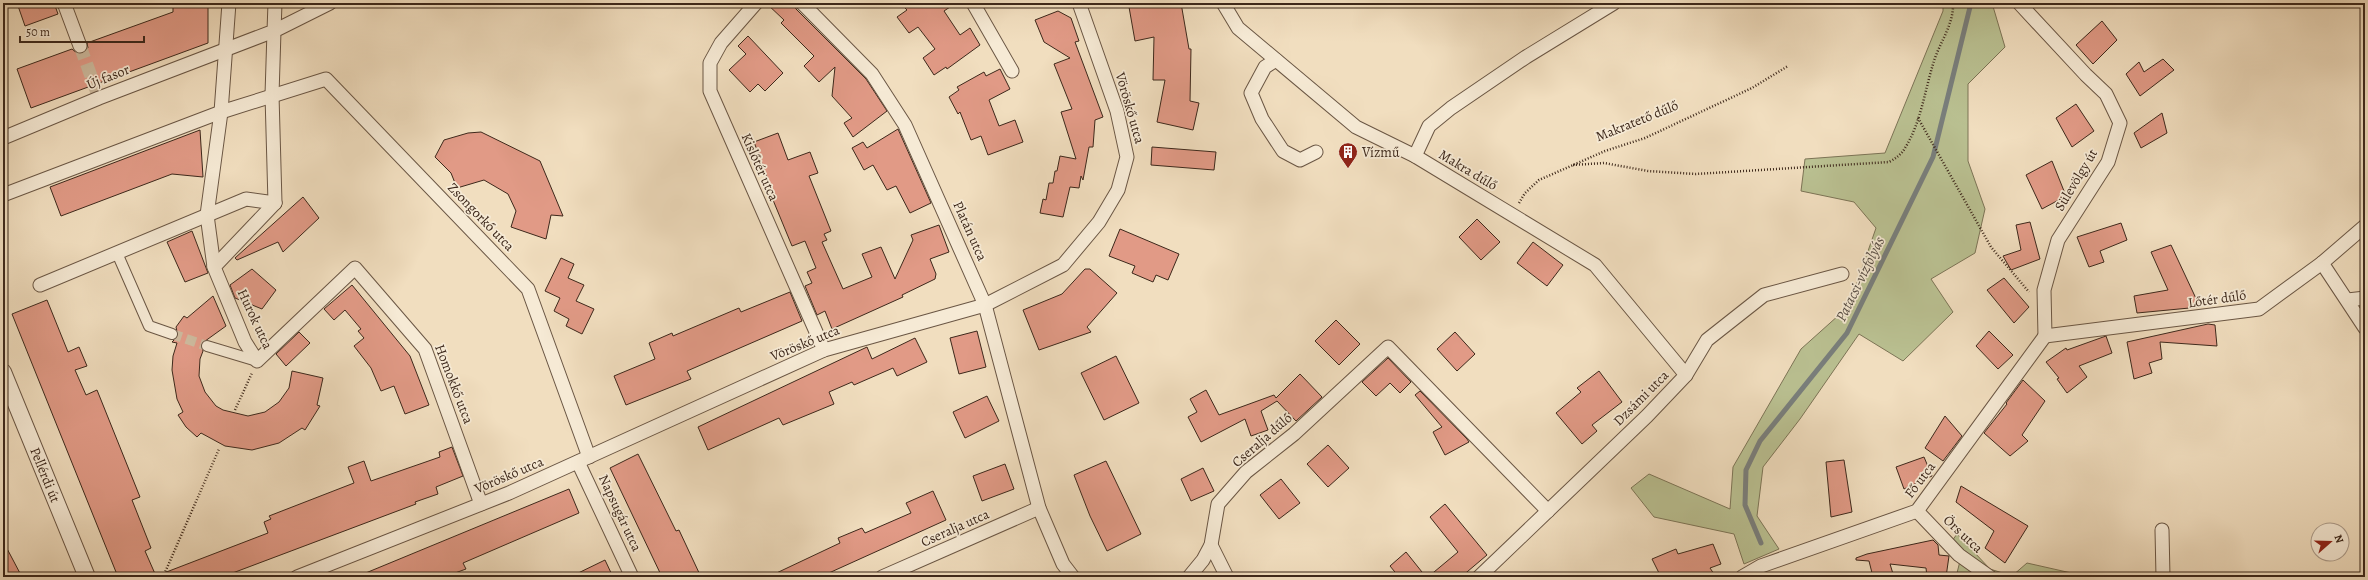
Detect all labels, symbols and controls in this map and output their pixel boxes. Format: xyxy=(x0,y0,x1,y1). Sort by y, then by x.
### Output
scale bar xyxy=(20,18,144,44)
text: 50 m xyxy=(26,24,50,40)
street label: Új fasor xyxy=(84,60,133,94)
street label: Vöröskő utca xyxy=(1110,69,1149,146)
street label: Makratető dűlő xyxy=(1593,96,1681,146)
street label: Kislőtér utca xyxy=(737,130,784,204)
building icon: Vízmű xyxy=(1337,141,1359,169)
place label: Vízmű xyxy=(1361,143,1400,162)
street label: Makra dűlő xyxy=(1435,145,1501,195)
street label: Sülevölgy út xyxy=(2050,145,2102,215)
street label: Zsongorkő utca xyxy=(443,179,519,256)
street label: Platán utca xyxy=(948,198,992,264)
water label: Patacsi-vízfolyás xyxy=(1831,233,1889,325)
street label: Hurok utca xyxy=(233,286,277,353)
street label: Lőtér dűlő xyxy=(2187,286,2247,312)
street label: Vöröskő utca xyxy=(767,320,843,366)
street label: Homokkő utca xyxy=(430,341,478,427)
street label: Dzsámi utca xyxy=(1609,366,1673,430)
street label: Cseralja dűlő xyxy=(1228,409,1296,471)
street label: Pellérdi út xyxy=(25,444,65,506)
street label: Vöröskő utca xyxy=(471,452,547,498)
street label: Fő utca xyxy=(1900,458,1940,502)
street label: Napsugár utca xyxy=(594,471,646,555)
street label: Cseralja utca xyxy=(918,504,993,552)
street label: Örs utca xyxy=(1939,511,1987,558)
north arrow xyxy=(2310,522,2350,562)
text: N xyxy=(2331,532,2347,545)

